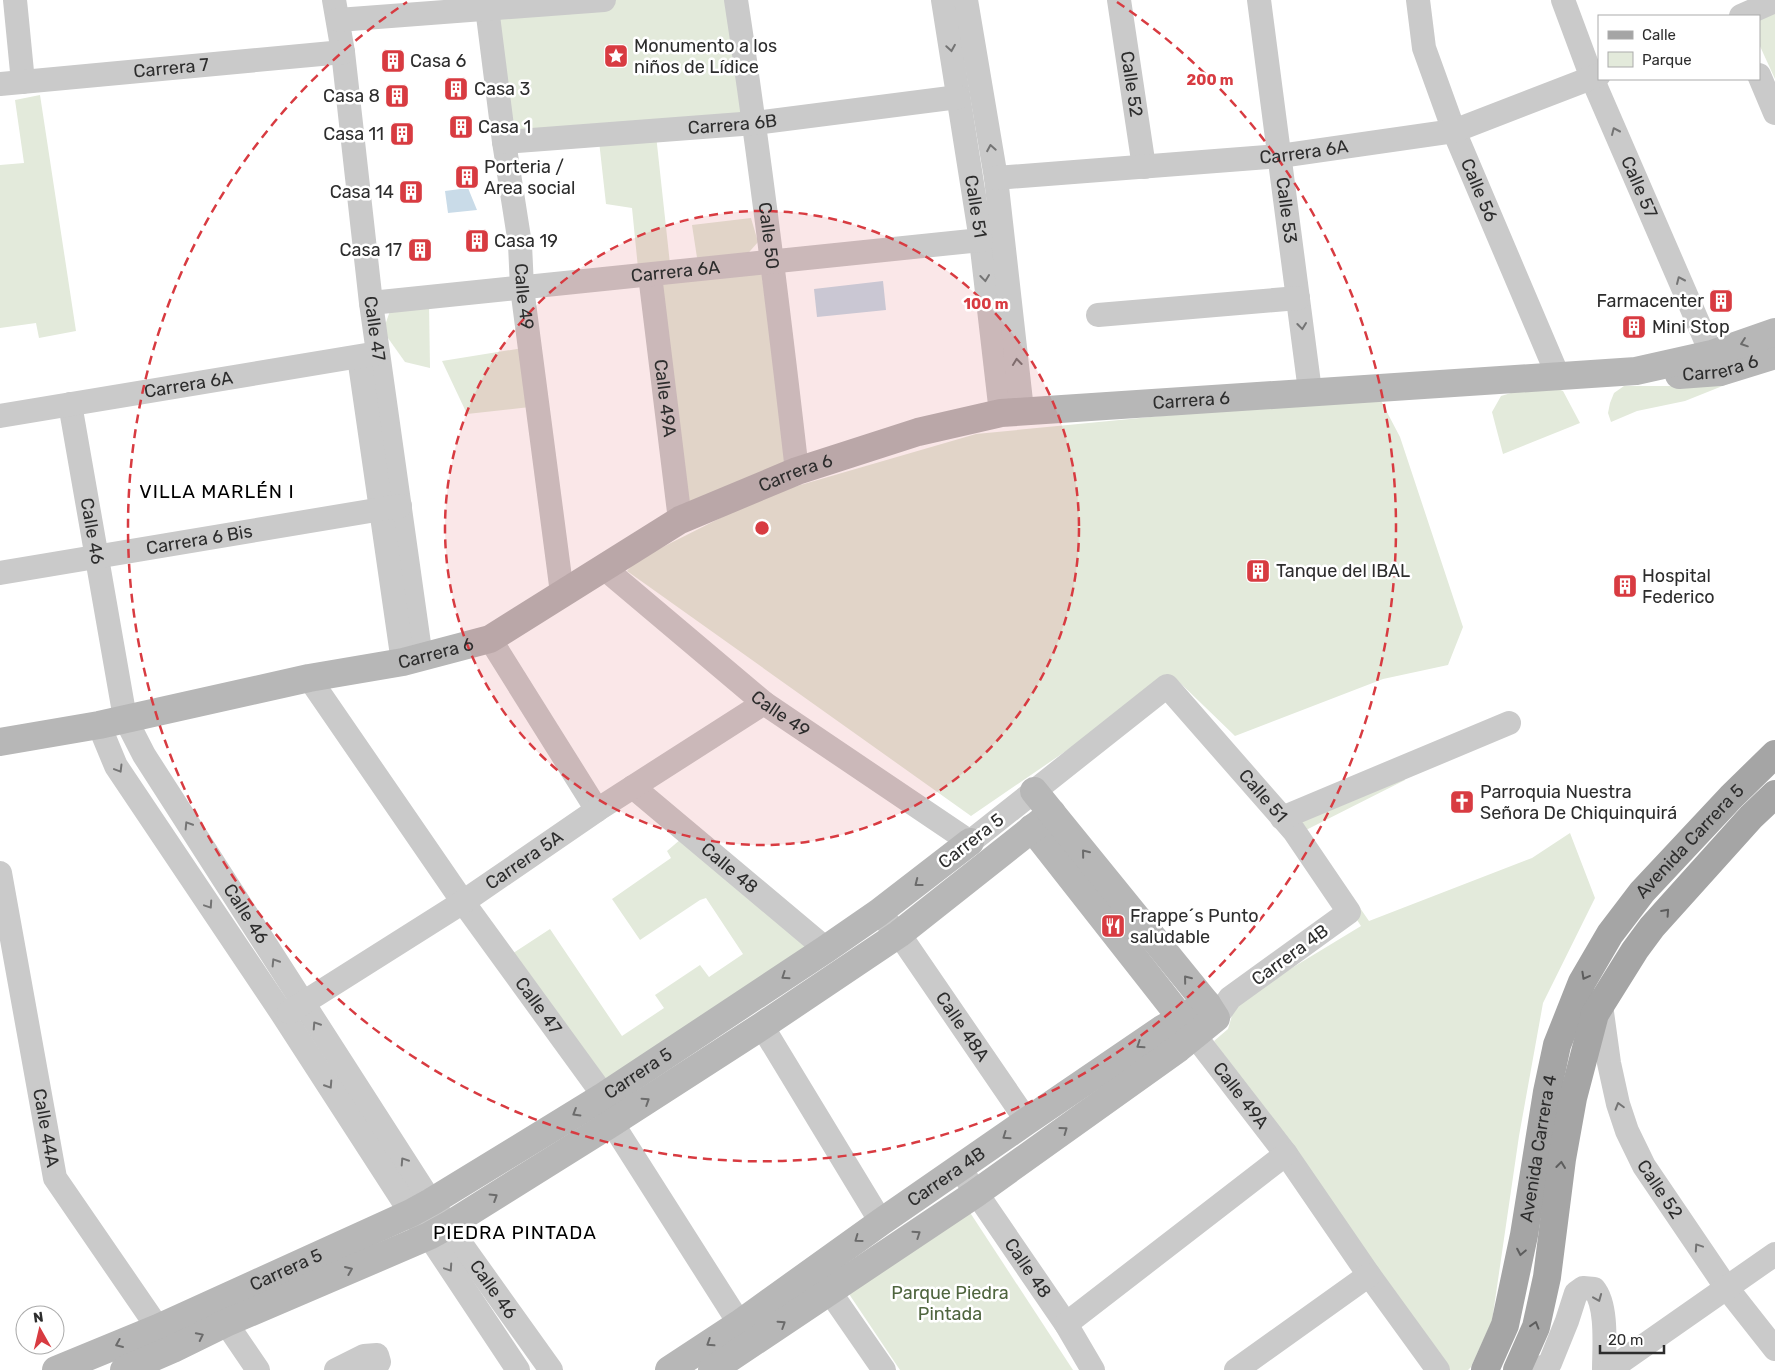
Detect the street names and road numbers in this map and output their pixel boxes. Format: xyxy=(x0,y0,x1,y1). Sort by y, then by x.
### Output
street label: Calle 52 xyxy=(1116,50,1147,119)
street label: Carrera 7 xyxy=(132,54,210,82)
street label: Carrera 6B xyxy=(687,109,778,139)
street label: Carrera 6A xyxy=(1259,135,1350,169)
street label: Calle 57 xyxy=(1616,153,1662,221)
street label: Calle 56 xyxy=(1456,155,1502,225)
street label: Calle 51 xyxy=(960,173,992,239)
street label: Calle 53 xyxy=(1271,176,1302,245)
street label: Calle 50 xyxy=(754,201,784,271)
street label: Carrera 6A xyxy=(630,256,721,287)
street label: Calle 49 xyxy=(510,263,538,331)
street label: Calle 47 xyxy=(359,295,390,362)
street label: Carrera 6 xyxy=(1681,350,1761,386)
street label: Calle 49A xyxy=(649,358,681,438)
street label: Carrera 6A xyxy=(142,366,234,403)
street label: Carrera 6 xyxy=(1152,387,1231,414)
street label: Carrera 6 xyxy=(755,449,835,497)
street label: Calle 46 xyxy=(76,496,109,566)
street label: Carrera 6 Bis xyxy=(144,520,254,559)
street label: Carrera 6 xyxy=(396,633,476,674)
street label: Calle 49 xyxy=(746,686,814,742)
street label: Calle 51 xyxy=(1234,765,1292,827)
street label: Avenida Carrera 5 xyxy=(1631,779,1749,903)
street label: Carrera 5 xyxy=(934,809,1008,873)
street label: Carrera 5A xyxy=(481,826,567,894)
street label: Calle 48 xyxy=(696,838,763,898)
street label: Calle 46 xyxy=(218,879,273,948)
street label: Carrera 4B xyxy=(1247,920,1333,990)
street label: Calle 47 xyxy=(510,973,566,1039)
street label: Calle 48A xyxy=(931,987,994,1066)
street label: Carrera 5 xyxy=(600,1043,677,1104)
street label: Calle 49A xyxy=(1208,1058,1273,1133)
street label: Avenida Carrera 4 xyxy=(1515,1072,1561,1224)
street label: Calle 44A xyxy=(28,1087,64,1169)
street label: Carrera 4B xyxy=(903,1142,989,1211)
street label: Calle 52 xyxy=(1632,1156,1688,1223)
street label: Calle 48 xyxy=(1000,1234,1056,1302)
street label: Carrera 5 xyxy=(246,1244,326,1296)
street label: Calle 46 xyxy=(465,1256,522,1323)

